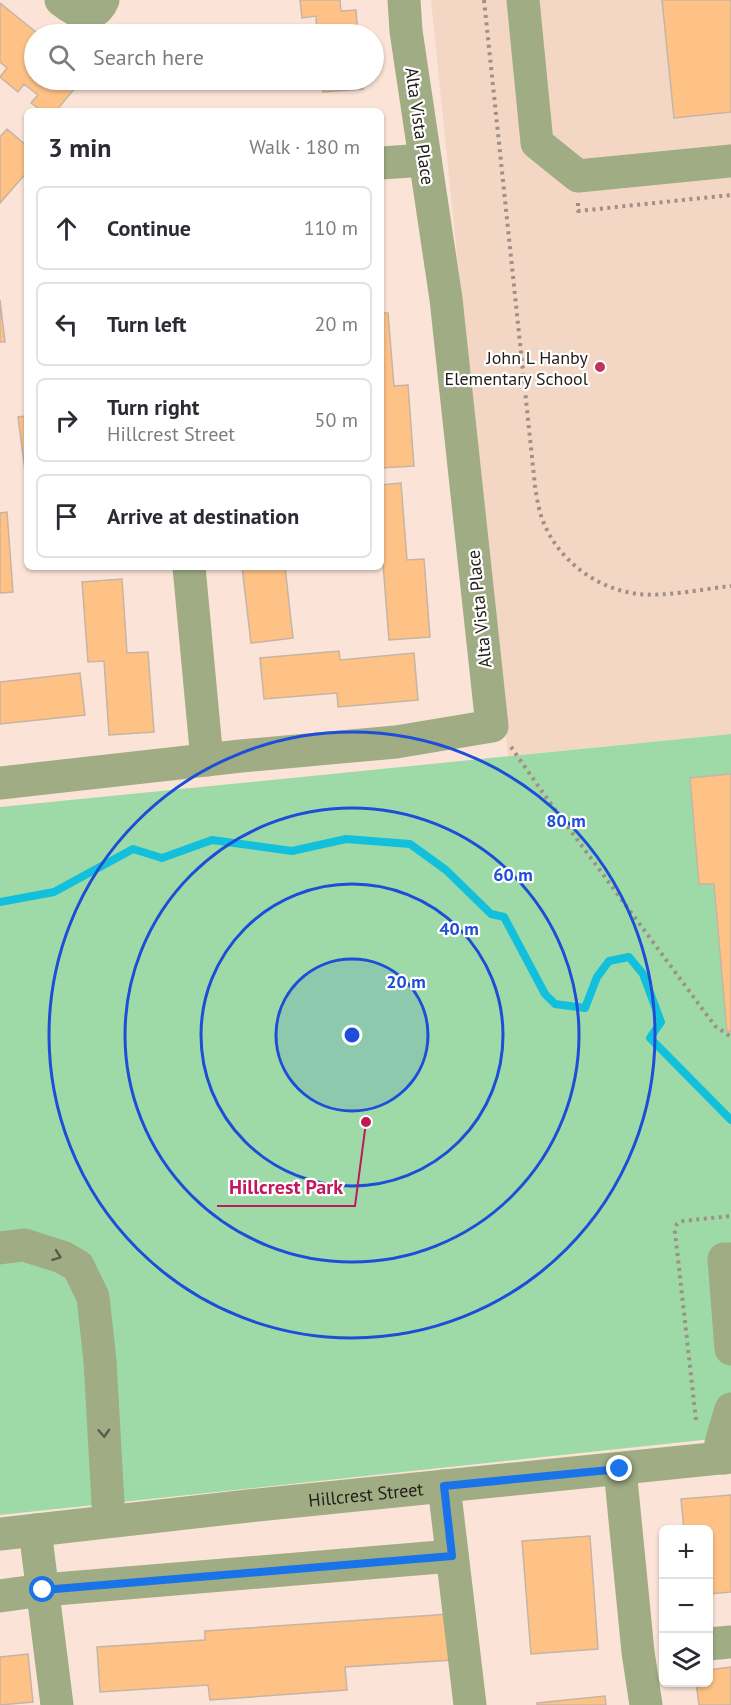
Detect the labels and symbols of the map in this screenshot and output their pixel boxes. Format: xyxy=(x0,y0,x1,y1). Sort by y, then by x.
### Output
street label: Alta Vista Place xyxy=(400,66,440,186)
place label: John L Hanby Elementary School xyxy=(445,346,589,390)
marker: John L Hanby Elementary School xyxy=(593,360,607,374)
street label: Alta Vista Place xyxy=(461,549,497,669)
text: 80 m xyxy=(546,809,586,832)
text: 60 m xyxy=(493,863,533,886)
text: 40 m xyxy=(439,917,479,940)
text: 20 m xyxy=(386,970,426,993)
centre of rings xyxy=(342,1025,362,1045)
callout: Hillcrest Park xyxy=(217,1168,355,1206)
text: Hillcrest Park xyxy=(229,1174,343,1200)
one-way arrow xyxy=(51,1248,61,1261)
one-way arrow xyxy=(98,1428,111,1437)
route end xyxy=(606,1455,632,1481)
street label: Hillcrest Street xyxy=(307,1477,424,1511)
route start xyxy=(29,1576,55,1602)

